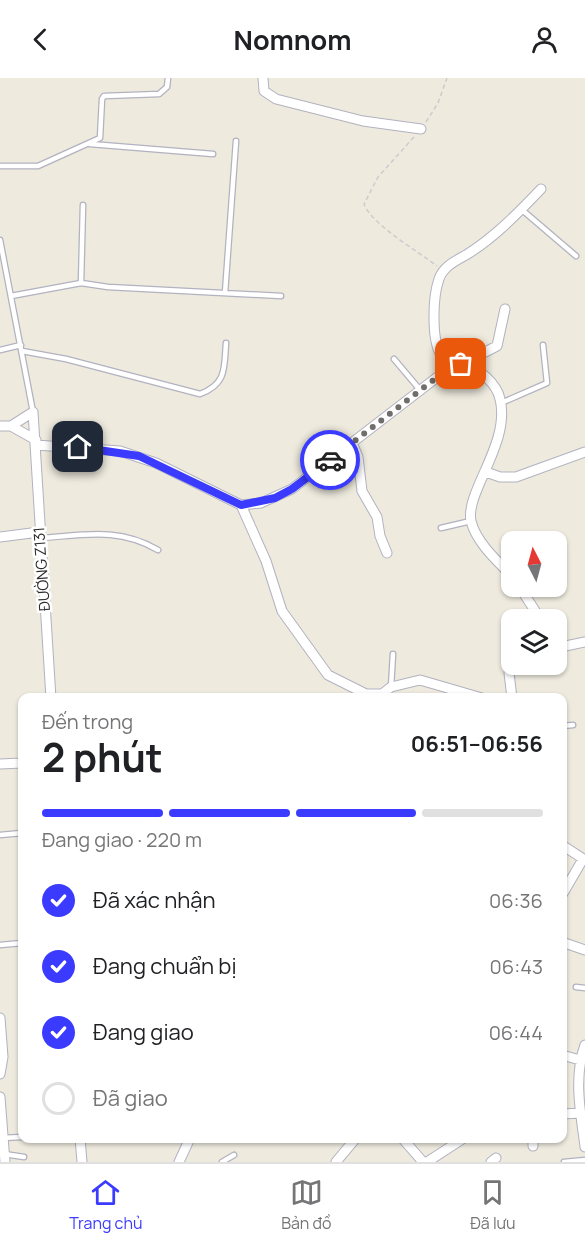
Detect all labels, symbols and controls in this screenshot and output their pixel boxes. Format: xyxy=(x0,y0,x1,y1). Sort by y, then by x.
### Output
text: Nomnom xyxy=(234,21,351,58)
icon: back xyxy=(24,23,57,56)
icon: person xyxy=(528,23,561,56)
pin xyxy=(435,338,486,389)
icon: bag xyxy=(444,347,477,380)
pin xyxy=(52,421,103,472)
icon: home xyxy=(61,430,94,463)
courier xyxy=(300,430,360,490)
icon: car xyxy=(314,444,347,477)
street label: ĐƯỜNG Z131 xyxy=(28,526,55,612)
north arrow xyxy=(501,531,567,597)
map controls xyxy=(501,531,567,675)
button: layers xyxy=(501,609,567,675)
text: Đến trong xyxy=(42,708,133,735)
text: 06:51–06:56 xyxy=(411,729,543,759)
text: 2 phút xyxy=(42,730,163,784)
text: Đang giao · 220 m xyxy=(42,826,202,853)
icon: check xyxy=(42,884,75,917)
text: Đã xác nhận xyxy=(93,885,216,915)
text: 06:36 xyxy=(489,887,543,914)
icon: check xyxy=(42,950,75,983)
text: Đang chuẩn bị xyxy=(93,951,237,981)
text: 06:43 xyxy=(490,953,543,980)
icon: check xyxy=(42,1016,75,1049)
text: Đang giao xyxy=(93,1017,194,1047)
text: 06:44 xyxy=(489,1019,543,1046)
text: Đã giao xyxy=(93,1083,168,1113)
tab: Trang chủ xyxy=(69,1176,142,1234)
tab: Bản đồ xyxy=(281,1176,331,1234)
tab: Đã lưu xyxy=(470,1176,516,1234)

